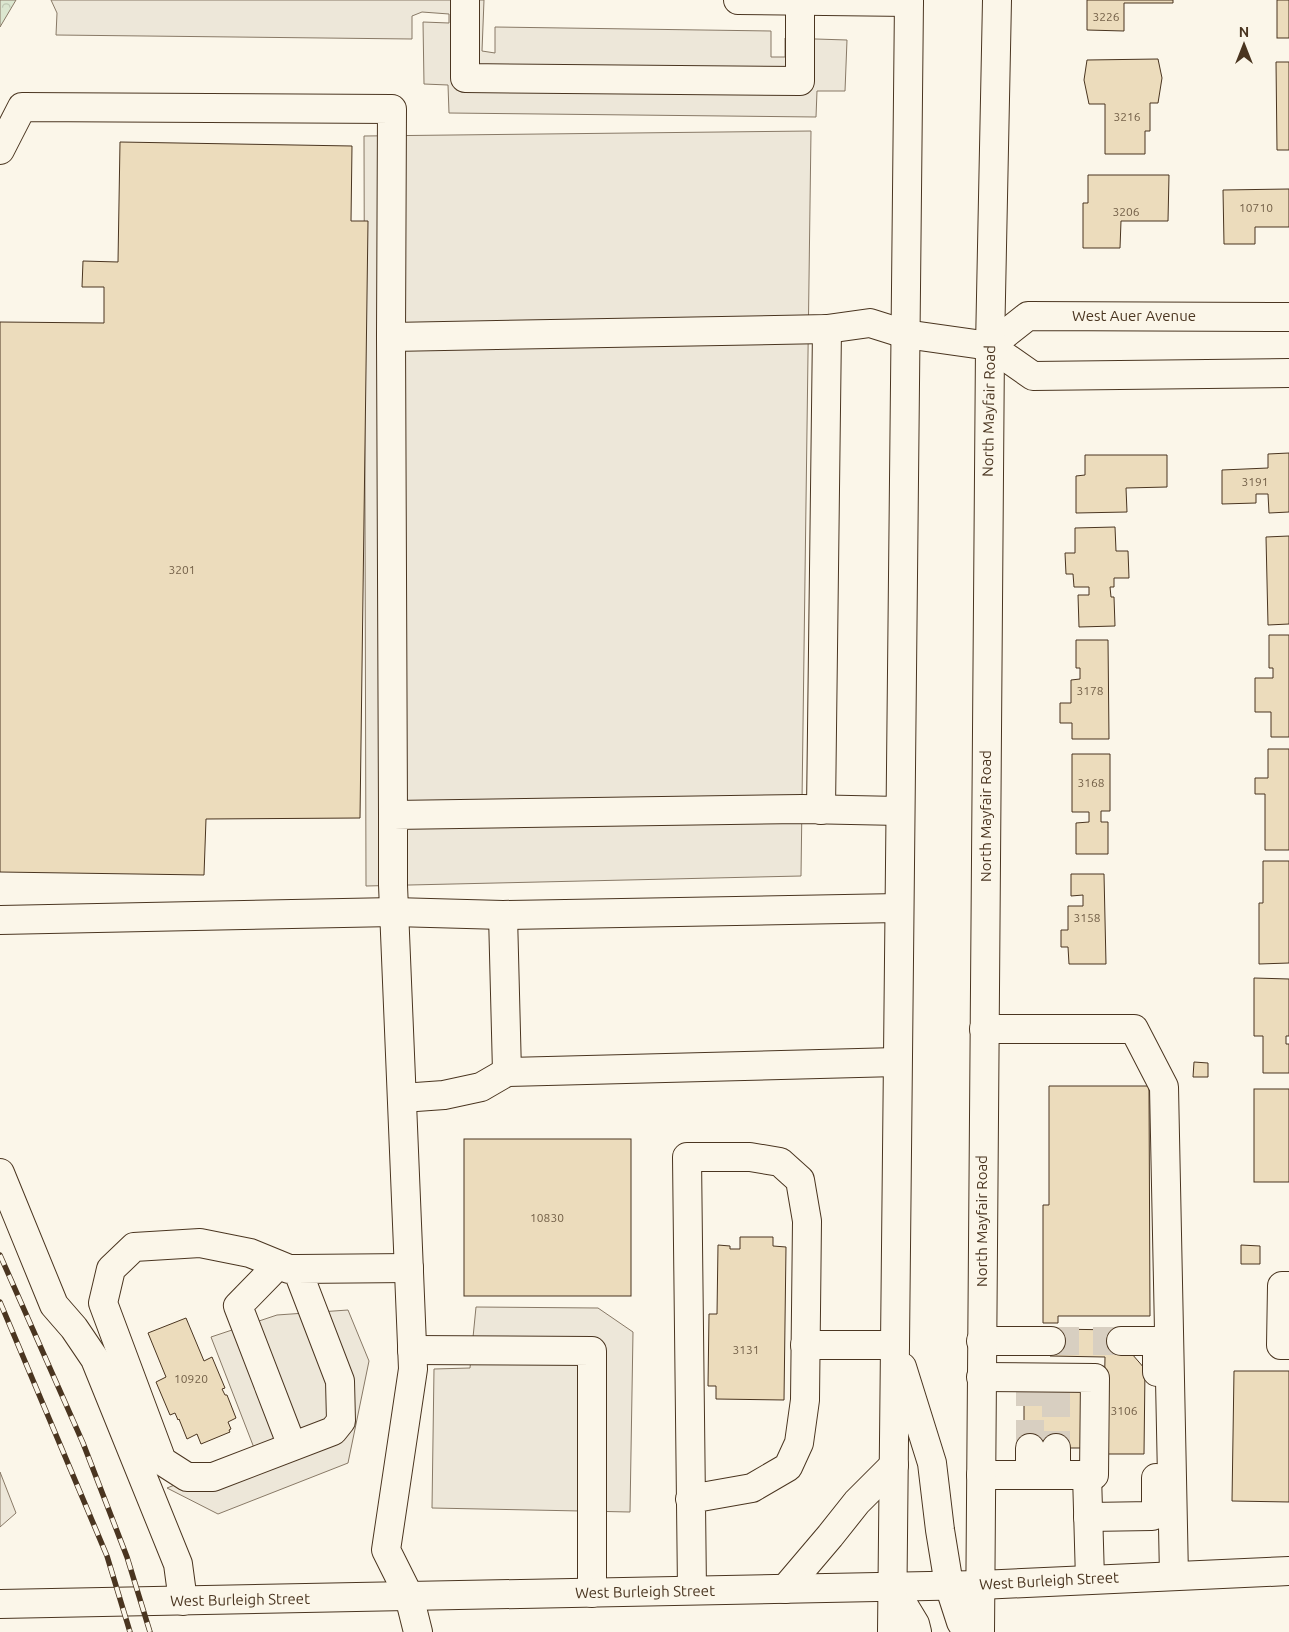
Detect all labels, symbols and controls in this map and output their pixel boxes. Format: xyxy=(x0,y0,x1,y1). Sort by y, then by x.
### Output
house number: 3226 xyxy=(1092,10,1120,23)
north arrow xyxy=(1219,20,1269,70)
text: N xyxy=(1239,24,1249,40)
house number: 3216 xyxy=(1113,110,1141,123)
house number: 10710 xyxy=(1239,201,1273,214)
house number: 3206 xyxy=(1112,205,1140,218)
street label: West Auer Avenue xyxy=(1072,307,1196,324)
street label: North Mayfair Road xyxy=(979,345,998,477)
house number: 3191 xyxy=(1241,475,1269,488)
house number: 3201 xyxy=(168,563,196,576)
house number: 3178 xyxy=(1076,684,1104,697)
street label: North Mayfair Road xyxy=(977,750,994,882)
house number: 3168 xyxy=(1077,776,1105,789)
house number: 3158 xyxy=(1073,911,1101,924)
street label: North Mayfair Road xyxy=(973,1155,990,1287)
house number: 10830 xyxy=(530,1211,564,1224)
house number: 3131 xyxy=(732,1343,760,1356)
house number: 10920 xyxy=(174,1372,208,1385)
house number: 3106 xyxy=(1110,1404,1138,1417)
street label: West Burleigh Street xyxy=(979,1568,1119,1593)
street label: West Burleigh Street xyxy=(575,1582,715,1601)
street label: West Burleigh Street xyxy=(170,1590,310,1609)

